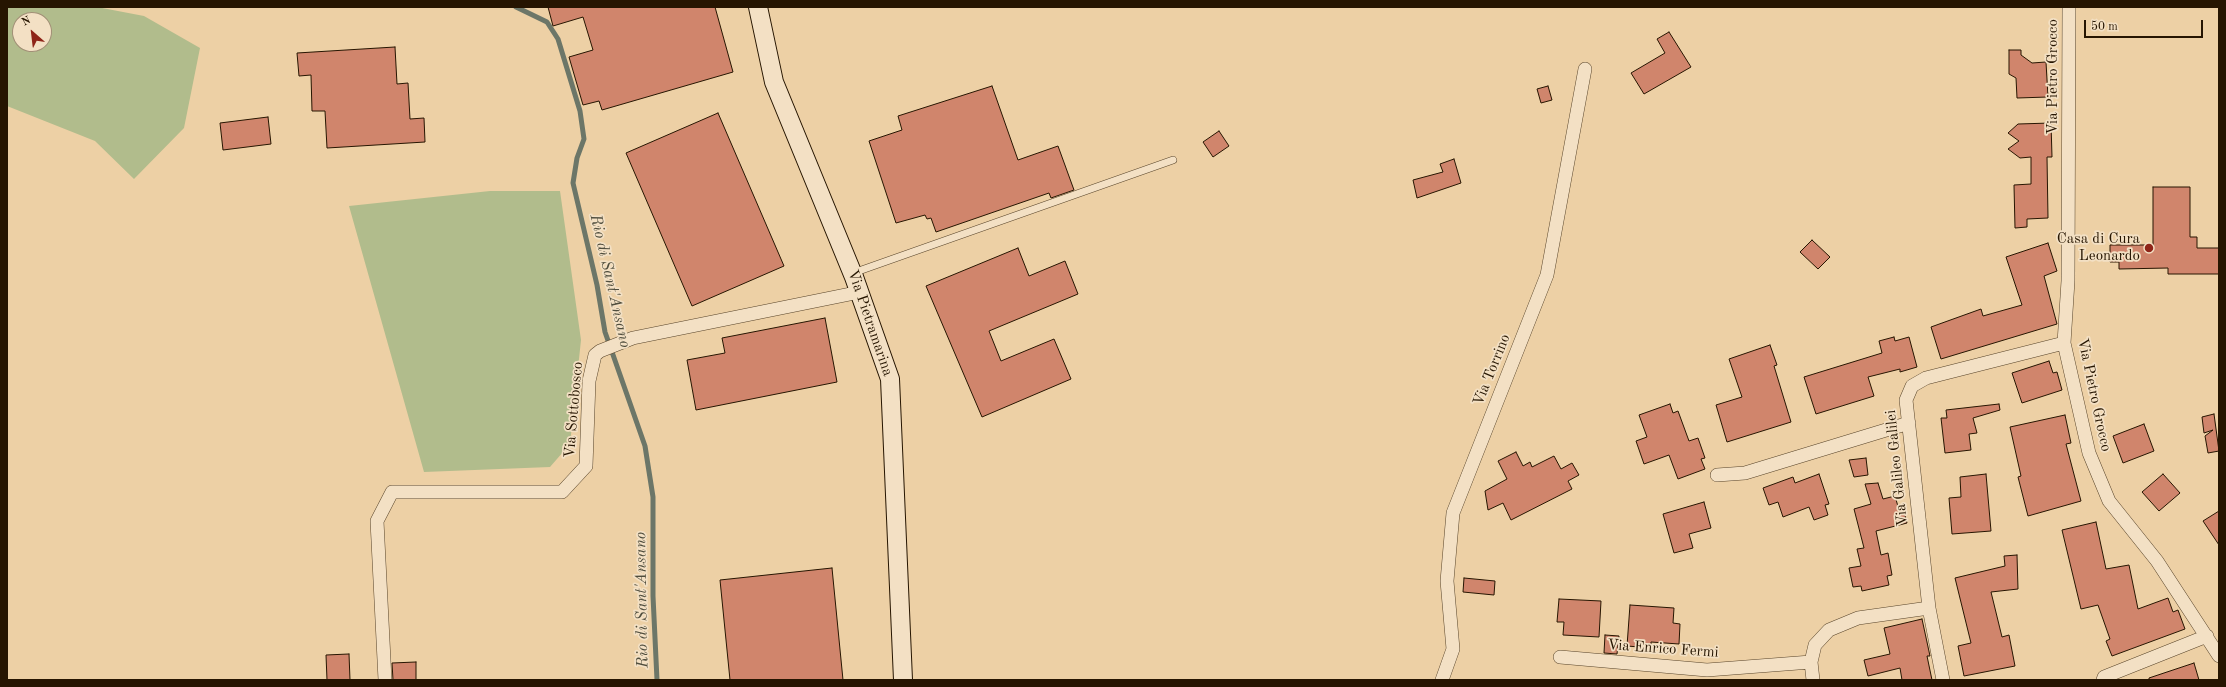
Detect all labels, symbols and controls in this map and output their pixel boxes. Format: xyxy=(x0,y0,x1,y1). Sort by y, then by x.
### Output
north arrow xyxy=(12,12,52,52)
scale bar xyxy=(2086,12,2205,38)
text: N xyxy=(20,15,33,29)
street label: Via Pietro Grocco xyxy=(2044,19,2062,135)
text: 50 m xyxy=(2091,21,2118,33)
water label: Rio di Sant'Ansano xyxy=(585,212,635,350)
place label: Casa di Cura Leonardo xyxy=(2057,230,2140,265)
marker: Casa di Cura Leonardo xyxy=(2143,242,2155,254)
street label: Via Pietramarina xyxy=(843,267,897,379)
street label: Via Torrino xyxy=(1469,332,1515,408)
street label: Via Pietro Grocco xyxy=(2073,337,2115,453)
street label: Via Sottobosco xyxy=(561,361,587,459)
street label: Via Galileo Galilei xyxy=(1882,409,1912,527)
water label: Rio di Sant'Ansano xyxy=(631,532,653,668)
street label: Via Enrico Fermi xyxy=(1607,636,1719,662)

